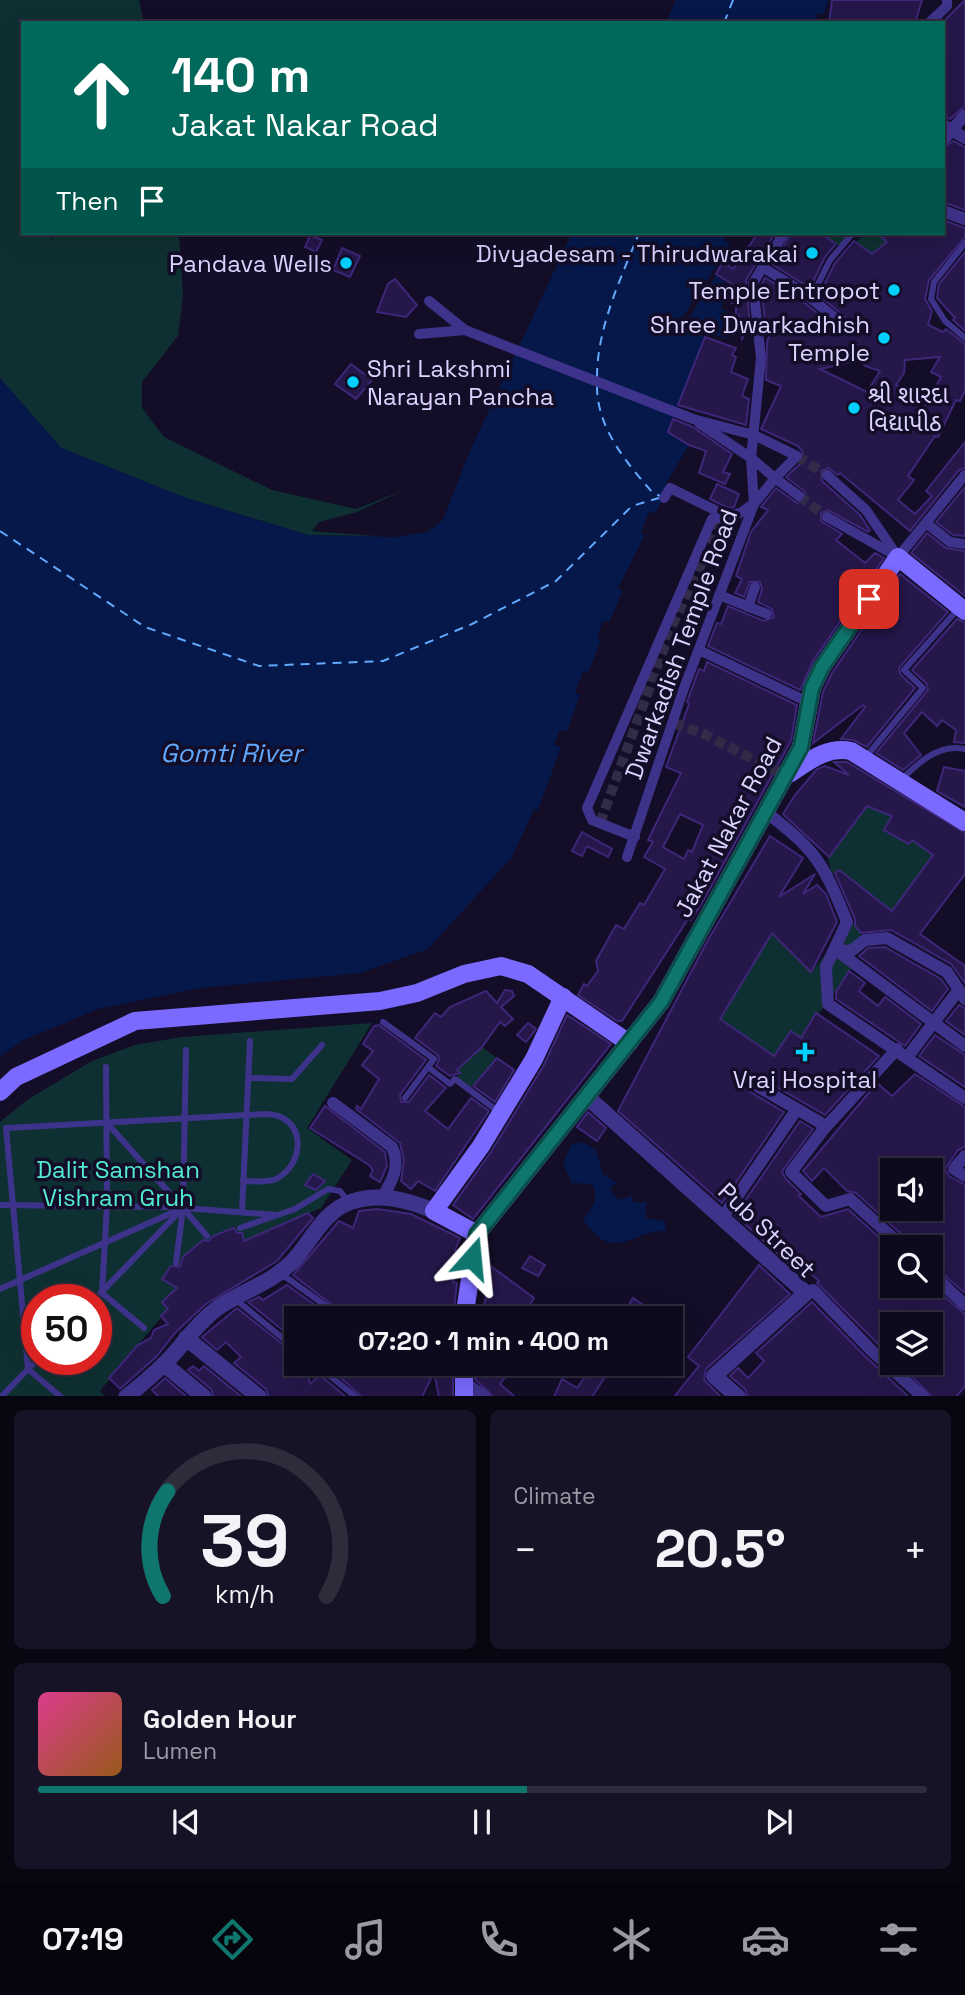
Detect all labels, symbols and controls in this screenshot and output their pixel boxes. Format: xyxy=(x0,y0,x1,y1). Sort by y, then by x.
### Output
text: 140 m xyxy=(171,44,310,106)
icon: ahead xyxy=(56,49,147,140)
text: Jakat Nakar Road xyxy=(171,105,439,145)
icon: arrive xyxy=(133,182,171,220)
text: Then xyxy=(56,184,119,218)
place label: Divyadesam - Thirudwarakai xyxy=(476,238,798,269)
marker: Divyadesam - Thirudwarakai xyxy=(804,245,820,261)
place label: Pandava Wells xyxy=(169,248,332,279)
marker: Pandava Wells xyxy=(338,255,354,271)
place label: Temple Entropot xyxy=(689,275,880,306)
marker: Temple Entropot xyxy=(886,282,902,298)
place label: Shree Dwarkadhish Temple xyxy=(650,309,870,368)
marker: Shree Dwarkadhish Temple xyxy=(876,330,892,346)
place label: Shri Lakshmi Narayan Pancha xyxy=(367,353,554,412)
marker: Shri Lakshmi Narayan Pancha xyxy=(345,374,361,390)
place label: શ્રી શારદા વિદ્યાપીઠ xyxy=(868,379,949,438)
marker: શ્રી શારદા વિદ્યાપીઠ xyxy=(846,400,862,416)
street label: Dwarkadish Temple Road xyxy=(618,505,744,783)
pin xyxy=(839,569,899,629)
icon: arrive xyxy=(850,580,888,618)
street label: Jakat Nakar Road xyxy=(667,731,789,923)
water label: Gomti River xyxy=(160,736,305,770)
marker: Vraj Hospital xyxy=(795,1042,815,1062)
place label: Vraj Hospital xyxy=(733,1064,877,1095)
park label: Dalit Samshan Vishram Gruh xyxy=(36,1154,200,1213)
map controls xyxy=(880,1158,943,1375)
button: sound xyxy=(880,1158,943,1221)
street label: Pub Street xyxy=(712,1176,822,1284)
position arrow xyxy=(435,1221,509,1295)
button: search xyxy=(880,1235,943,1298)
speed limit sign: 50 xyxy=(21,1284,112,1375)
button: layers xyxy=(880,1312,943,1375)
text: 07:20 · 1 min · 400 m xyxy=(358,1324,609,1358)
text: Climate xyxy=(514,1481,596,1511)
text: 39 xyxy=(200,1494,289,1587)
text: 20.5° xyxy=(655,1516,786,1582)
text: − xyxy=(514,1526,537,1574)
text: + xyxy=(903,1526,927,1574)
text: km/h xyxy=(215,1577,275,1609)
text: Golden Hour xyxy=(143,1702,297,1736)
text: Lumen xyxy=(143,1736,217,1766)
icon: previous xyxy=(167,1803,205,1841)
icon: pause xyxy=(463,1803,501,1841)
icon: next xyxy=(760,1803,798,1841)
icon: directions xyxy=(208,1915,257,1964)
icon: music xyxy=(341,1915,390,1964)
icon: phone xyxy=(474,1915,523,1964)
icon: climate xyxy=(607,1915,656,1964)
icon: car xyxy=(741,1915,790,1964)
icon: filters xyxy=(874,1915,923,1964)
text: 07:19 xyxy=(42,1919,124,1959)

